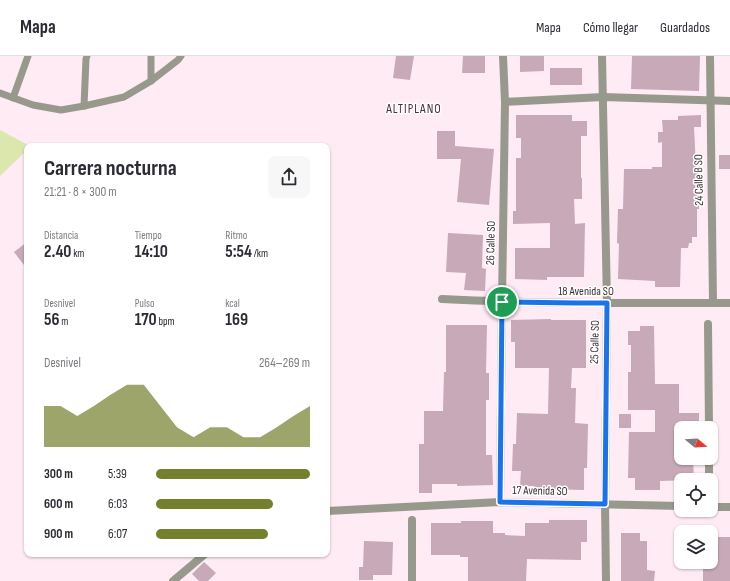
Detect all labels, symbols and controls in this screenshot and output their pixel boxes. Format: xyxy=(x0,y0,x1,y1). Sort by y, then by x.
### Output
text: Mapa xyxy=(20,16,56,39)
text: Mapa xyxy=(536,19,561,36)
text: Cómo llegar xyxy=(583,19,638,36)
text: Guardados xyxy=(660,19,710,36)
district label: ALTIPLANO xyxy=(385,101,442,117)
street label: 24 Calle B SO xyxy=(691,154,707,206)
text: Carrera nocturna xyxy=(44,155,177,182)
button: share xyxy=(268,156,310,198)
text: 21:21 · 8 × 300 m xyxy=(44,184,117,200)
street label: 26 Calle SO xyxy=(483,221,499,265)
text: Distancia xyxy=(44,229,78,242)
text: Tiempo xyxy=(135,229,162,242)
text: Ritmo xyxy=(225,229,247,242)
text: 2.40 xyxy=(44,242,71,262)
text: 14:10 xyxy=(135,242,168,262)
text: 5:54 xyxy=(225,242,252,262)
text: km xyxy=(71,247,84,260)
text: /km xyxy=(252,247,268,260)
street label: 18 Avenida SO xyxy=(558,284,614,299)
pin xyxy=(485,285,519,319)
icon: arrive xyxy=(491,291,513,313)
text: Desnivel xyxy=(44,297,75,310)
text: Pulso xyxy=(135,297,154,310)
text: kcal xyxy=(225,297,240,310)
text: 56 xyxy=(44,310,59,330)
text: 170 xyxy=(135,310,157,330)
text: 169 xyxy=(225,310,248,330)
text: m xyxy=(59,315,68,328)
text: bpm xyxy=(157,315,175,328)
street label: 25 Calle SO xyxy=(587,320,603,364)
text: Desnivel xyxy=(44,355,81,371)
text: 264–269 m xyxy=(259,355,310,371)
north arrow xyxy=(674,421,718,465)
map controls xyxy=(674,421,718,569)
text: 300 m xyxy=(44,466,73,482)
text: 5:39 xyxy=(108,466,127,482)
button: locate xyxy=(674,473,718,517)
street label: 17 Avenida SO xyxy=(512,483,568,499)
text: 600 m xyxy=(44,496,73,512)
text: 6:03 xyxy=(108,496,127,512)
button: layers xyxy=(674,525,718,569)
text: 900 m xyxy=(44,526,73,542)
text: 6:07 xyxy=(108,526,127,542)

